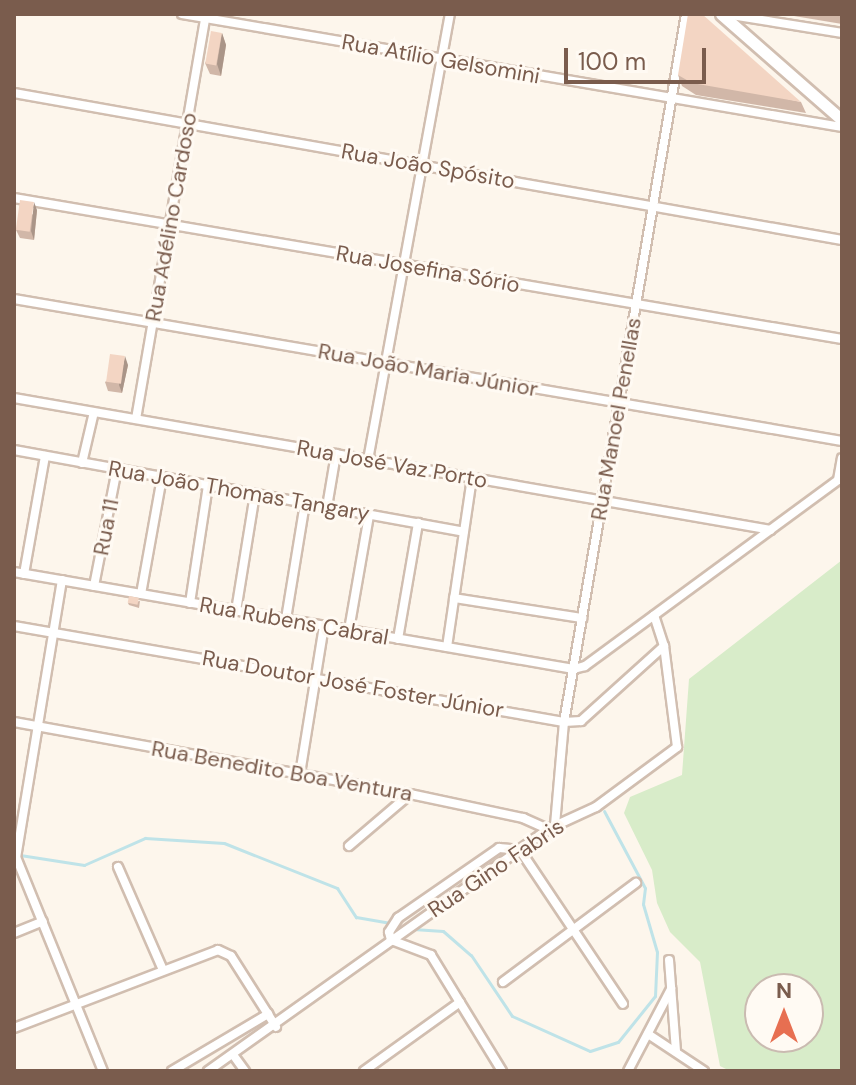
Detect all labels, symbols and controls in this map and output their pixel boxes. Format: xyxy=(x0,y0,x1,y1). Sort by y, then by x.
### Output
street label: Rua Atílio Gelsomini xyxy=(340,29,542,89)
scale bar xyxy=(568,32,710,82)
text: 100 m xyxy=(578,46,646,77)
street label: Rua Adélino Cardoso xyxy=(140,110,202,324)
street label: Rua João Spósito xyxy=(339,138,517,194)
street label: Rua Josefina Sório xyxy=(334,240,522,298)
street label: Rua Manoel Penellas xyxy=(585,316,647,522)
street label: Rua João Maria Júnior xyxy=(316,338,540,402)
street label: Rua José Vaz Porto xyxy=(295,434,489,494)
street label: Rua João Thomas Tangary xyxy=(106,455,372,527)
street label: Rua 11 xyxy=(88,496,124,558)
street label: Rua Rubens Cabral xyxy=(197,591,391,651)
street label: Rua Doutor José Foster Júnior xyxy=(200,644,506,724)
street label: Rua Benedito Boa Ventura xyxy=(149,735,415,807)
street label: Rua Gino Fabris xyxy=(423,813,569,923)
north arrow xyxy=(744,973,824,1053)
text: N xyxy=(776,976,792,1005)

